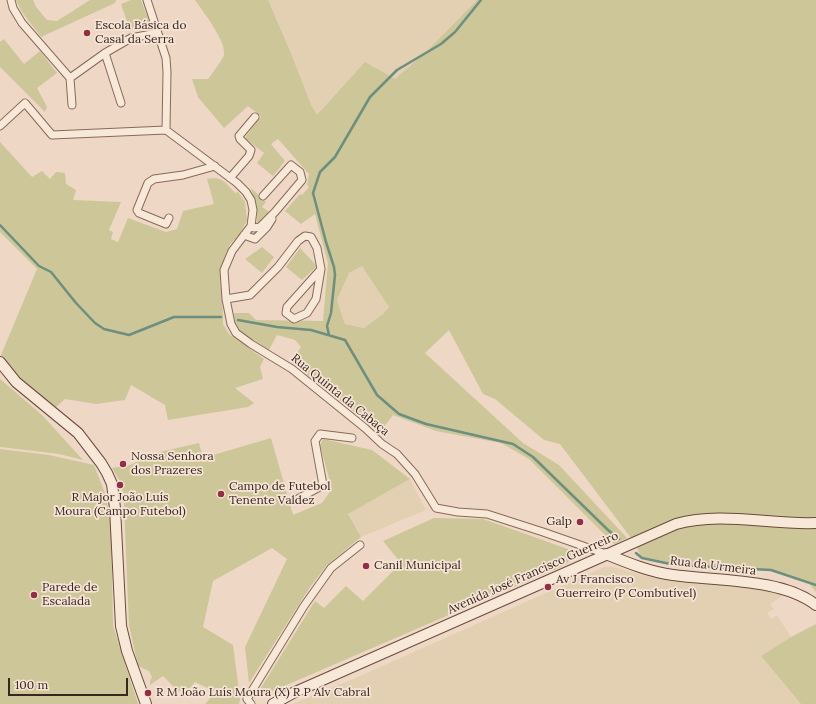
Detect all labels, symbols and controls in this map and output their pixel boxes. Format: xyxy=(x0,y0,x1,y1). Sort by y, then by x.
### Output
place label: Escola Básica do Casal da Serra xyxy=(95,19,186,47)
marker: Escola Básica do Casal da Serra xyxy=(82,28,92,38)
street label: Rua Quinta da Cabaça xyxy=(288,351,392,439)
place label: Nossa Senhora dos Prazeres xyxy=(131,450,214,478)
marker: Nossa Senhora dos Prazeres xyxy=(118,459,128,469)
marker: R Major João Luís Moura (Campo Futebol) xyxy=(115,480,125,490)
place label: Campo de Futebol Tenente Valdez xyxy=(229,480,331,508)
marker: Campo de Futebol Tenente Valdez xyxy=(216,489,226,499)
place label: R Major João Luís Moura (Campo Futebol) xyxy=(54,491,186,519)
place label: Galp xyxy=(546,515,572,529)
marker: Galp xyxy=(575,517,585,527)
street label: Avenida José Francisco Guerreiro xyxy=(445,529,621,617)
street label: Rua da Urmeira xyxy=(669,554,757,578)
place label: Canil Municipal xyxy=(374,559,461,573)
marker: Canil Municipal xyxy=(361,561,371,571)
place label: Av J Francisco Guerreiro (P Combutível) xyxy=(556,573,696,601)
place label: Parede de Escalada xyxy=(42,581,97,609)
marker: Av J Francisco Guerreiro (P Combutível) xyxy=(543,582,553,592)
marker: Parede de Escalada xyxy=(29,590,39,600)
scale bar xyxy=(10,670,130,696)
text: 100 m xyxy=(15,677,48,692)
place label: R M João Luís Moura (X) R P Alv Cabral xyxy=(156,686,370,700)
marker: R M João Luís Moura (X) R P Alv Cabral xyxy=(143,688,153,698)

